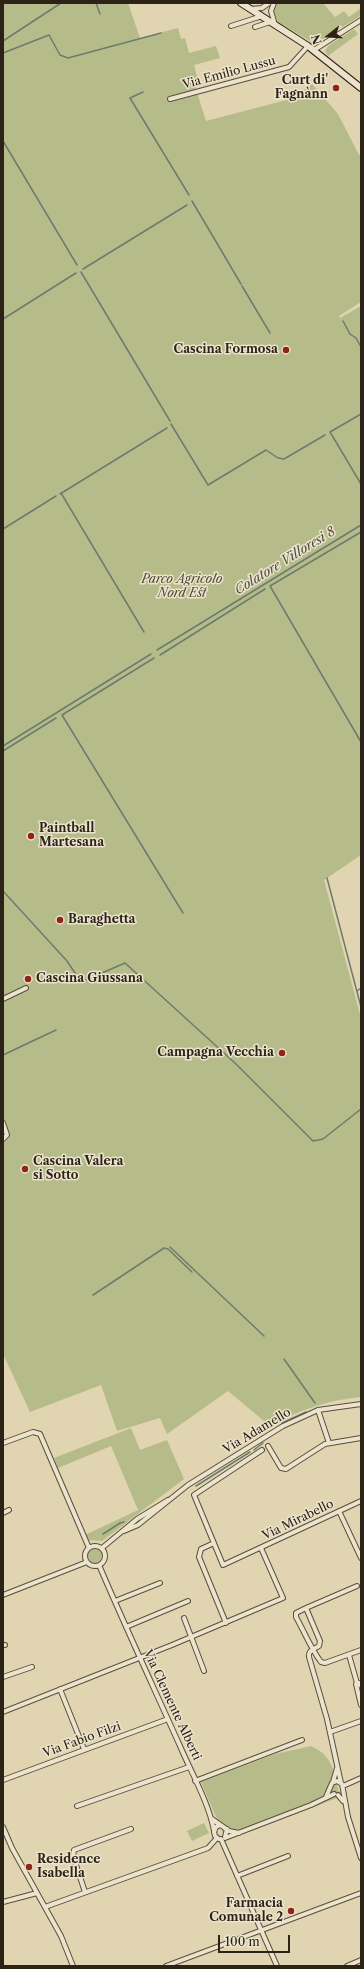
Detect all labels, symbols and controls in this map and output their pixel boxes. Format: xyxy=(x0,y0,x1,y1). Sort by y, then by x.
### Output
north arrow xyxy=(308,16,348,56)
text: N xyxy=(308,33,325,46)
street label: Via Emilio Lussu xyxy=(181,54,277,92)
place label: Curt di' Fagnànn xyxy=(275,74,328,102)
marker: Curt di' Fagnànn xyxy=(331,83,341,93)
place label: Cascina Formosa xyxy=(173,343,278,357)
marker: Cascina Formosa xyxy=(281,345,291,355)
water label: Colatore Villoresi 8 xyxy=(232,524,338,598)
park label: Parco Agricolo Nord Est xyxy=(142,573,222,601)
place label: Paintball Martesana xyxy=(39,822,104,850)
marker: Paintball Martesana xyxy=(26,831,36,841)
place label: Baraghetta xyxy=(68,913,136,927)
marker: Baraghetta xyxy=(55,915,65,925)
place label: Cascina Giussana xyxy=(36,972,143,986)
marker: Cascina Giussana xyxy=(23,974,33,984)
place label: Campagna Vecchia xyxy=(157,1046,274,1060)
marker: Campagna Vecchia xyxy=(277,1048,287,1058)
place label: Cascina Valera si Sotto xyxy=(33,1155,123,1183)
marker: Cascina Valera si Sotto xyxy=(20,1164,30,1174)
street label: Via Adamello xyxy=(220,1405,294,1457)
street label: Via Mirabello xyxy=(260,1497,336,1543)
street label: Via Clemente Alberti xyxy=(140,1647,204,1763)
street label: Via Fabio Filzi xyxy=(41,1719,123,1761)
place label: Residence Isabella xyxy=(37,1853,100,1881)
marker: Residence Isabella xyxy=(24,1862,34,1872)
place label: Farmacia Comunale 2 xyxy=(209,1897,283,1925)
marker: Farmacia Comunale 2 xyxy=(286,1906,296,1916)
scale bar xyxy=(220,1927,292,1953)
text: 100 m xyxy=(225,1934,260,1949)

